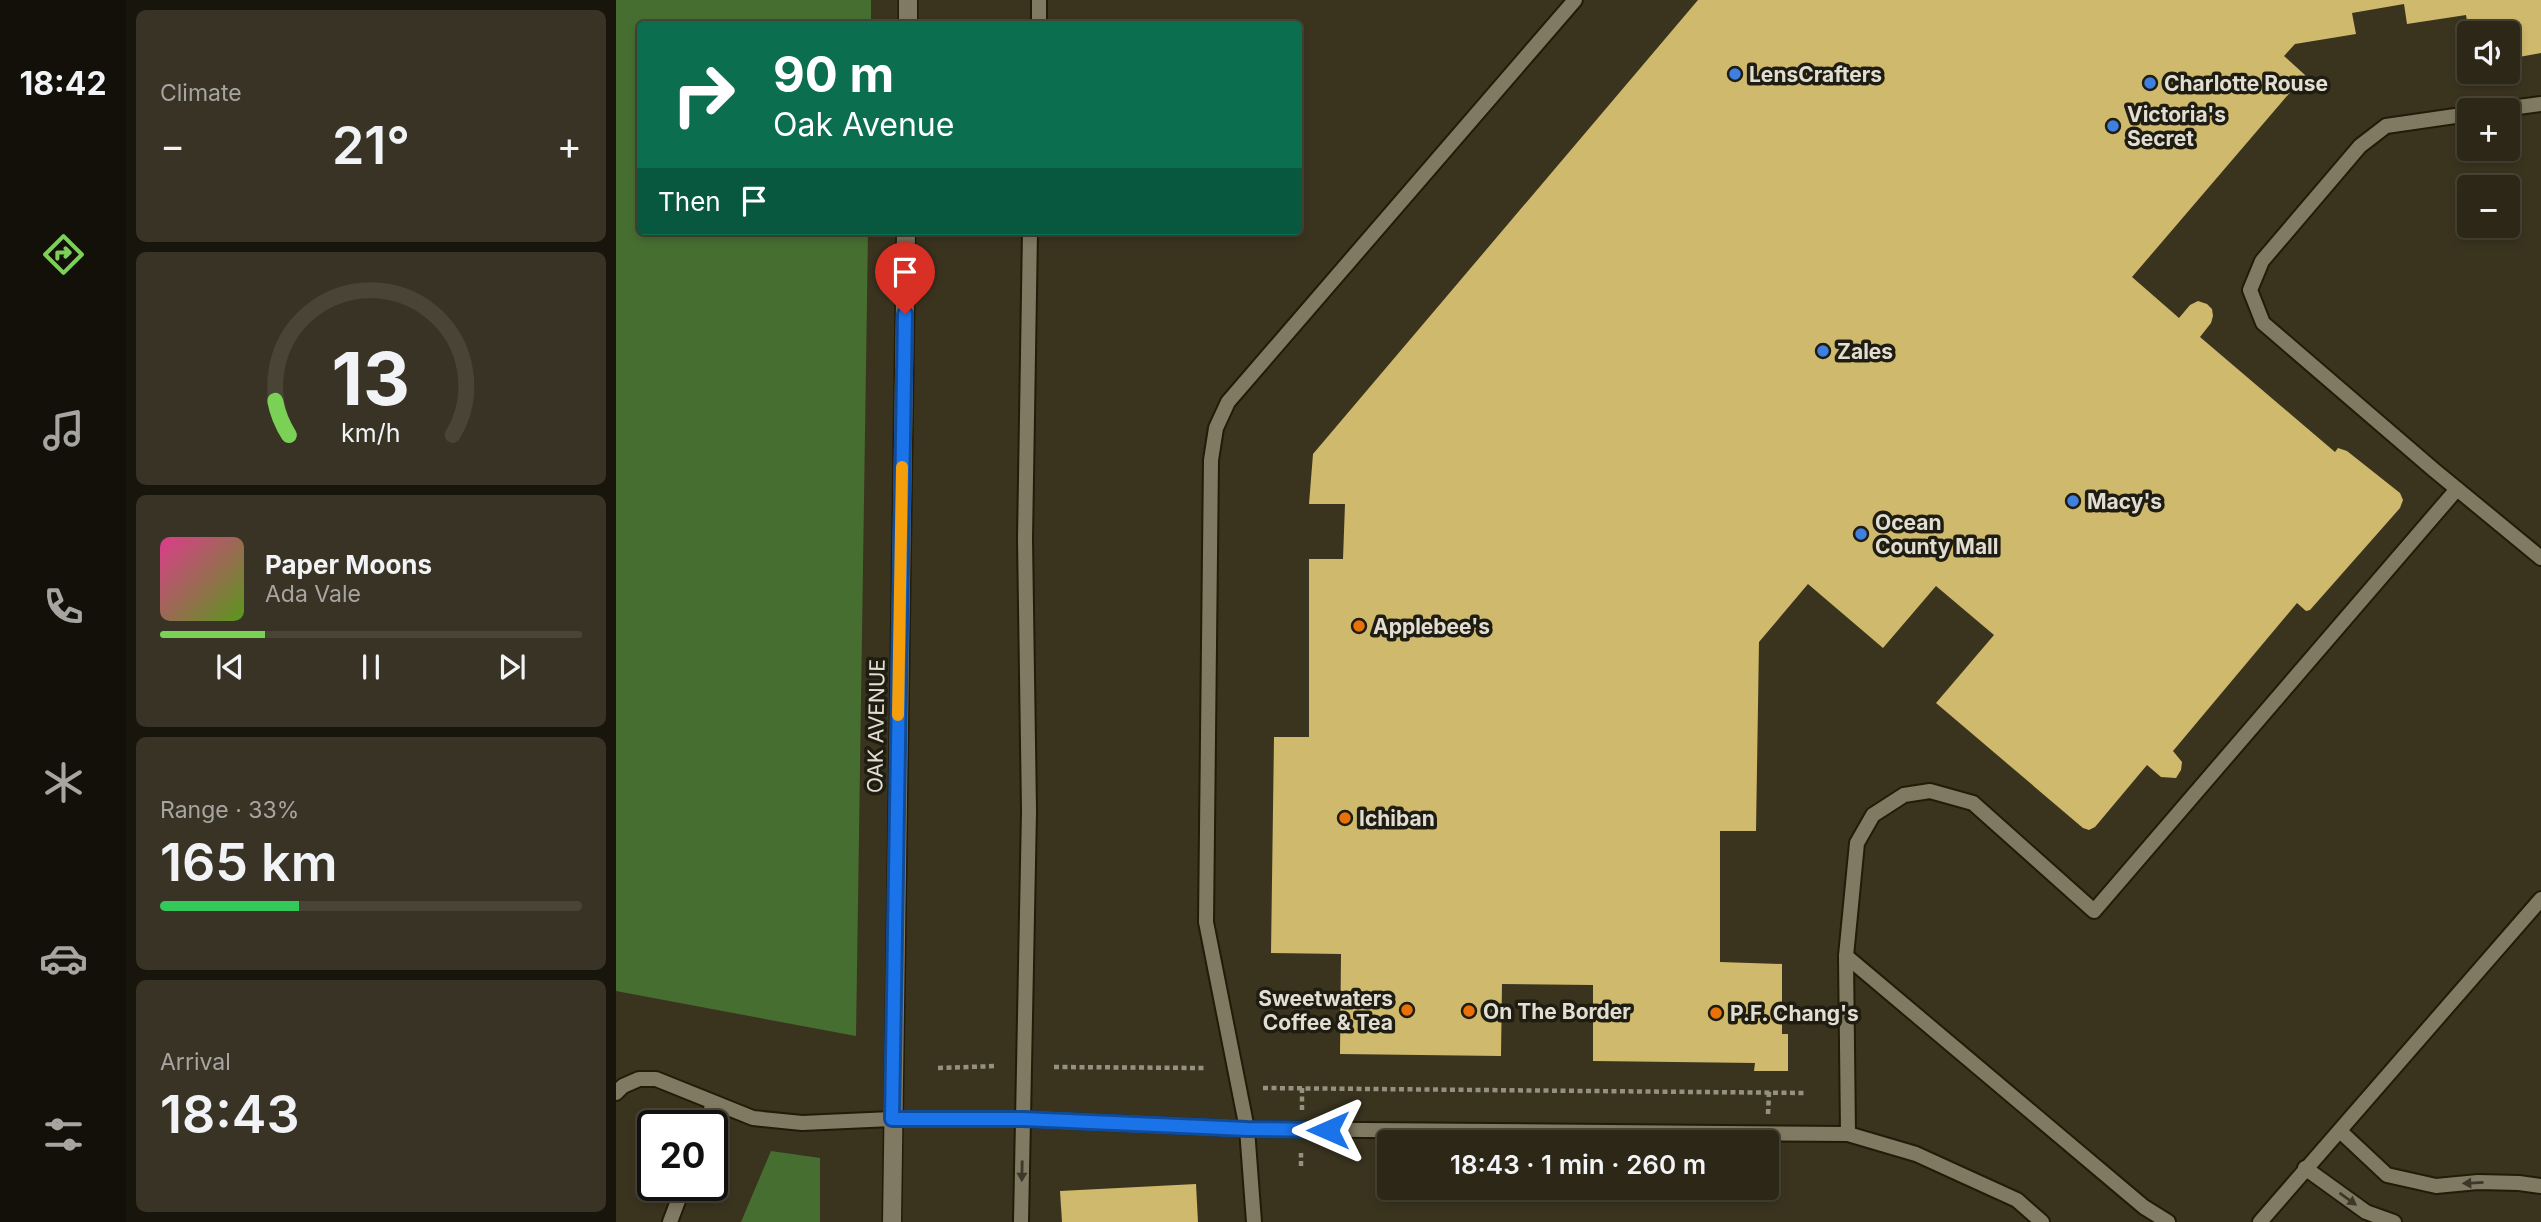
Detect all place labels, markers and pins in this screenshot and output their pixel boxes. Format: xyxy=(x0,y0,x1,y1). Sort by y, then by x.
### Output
place label: LensCrafters xyxy=(1749,62,1882,87)
marker: LensCrafters xyxy=(1727,66,1743,82)
place label: Charlotte Rouse xyxy=(2164,71,2328,96)
marker: Charlotte Rouse xyxy=(2142,75,2158,91)
place label: Victoria's Secret xyxy=(2127,102,2226,151)
marker: Victoria's Secret xyxy=(2105,118,2121,134)
pin xyxy=(875,242,935,314)
place label: Zales xyxy=(1837,339,1893,364)
marker: Zales xyxy=(1815,343,1831,359)
place label: Macy's xyxy=(2087,489,2162,514)
marker: Macy's xyxy=(2065,493,2081,509)
place label: Ocean County Mall xyxy=(1875,510,1998,559)
marker: Ocean County Mall xyxy=(1853,526,1869,542)
place label: Applebee's xyxy=(1373,614,1490,639)
marker: Applebee's xyxy=(1351,618,1367,634)
place label: Ichiban xyxy=(1359,806,1435,831)
marker: Ichiban xyxy=(1337,810,1353,826)
place label: Sweetwaters Coffee & Tea xyxy=(1258,986,1393,1035)
place label: On The Border xyxy=(1483,999,1631,1024)
place label: P.F. Chang's xyxy=(1730,1001,1859,1026)
marker: Sweetwaters Coffee & Tea xyxy=(1399,1002,1415,1018)
marker: On The Border xyxy=(1461,1003,1477,1019)
marker: P.F. Chang's xyxy=(1708,1005,1724,1021)

